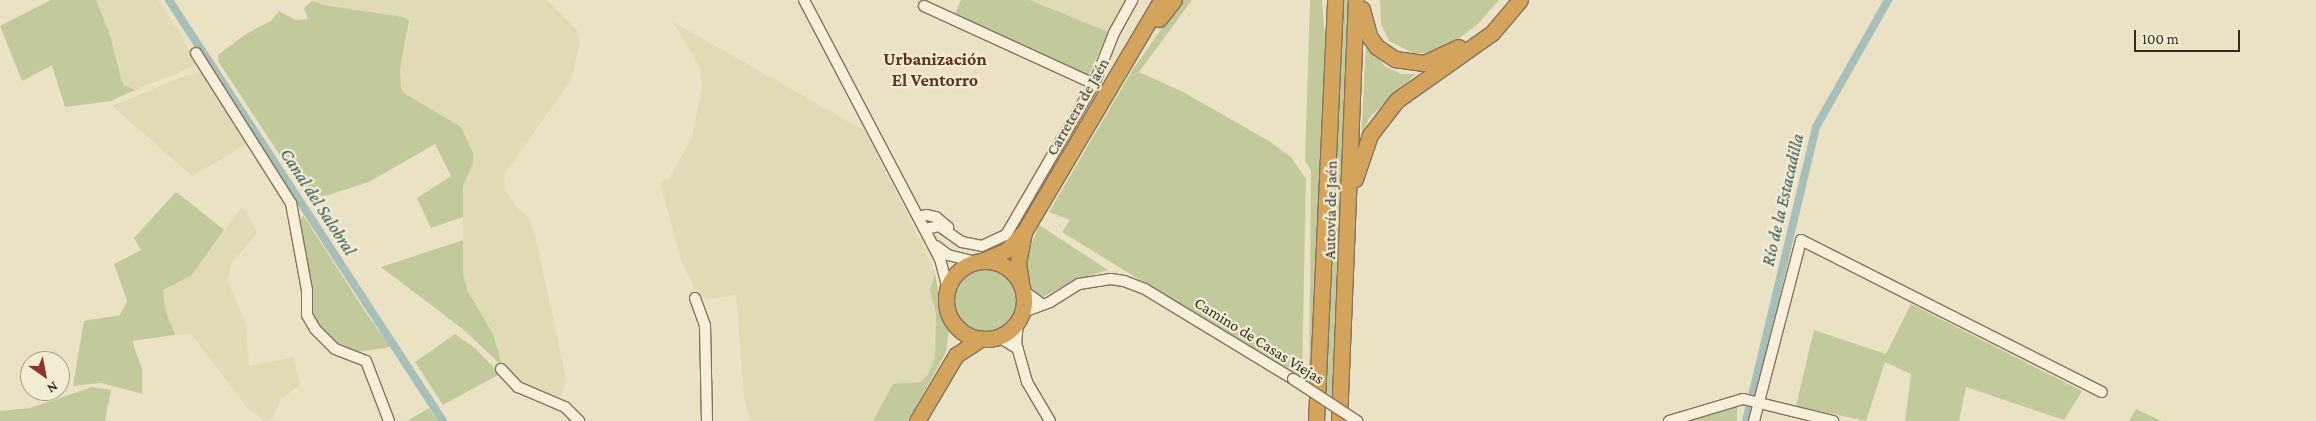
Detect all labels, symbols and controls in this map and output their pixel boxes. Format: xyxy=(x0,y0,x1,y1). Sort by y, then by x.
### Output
scale bar xyxy=(2136,20,2242,52)
text: 100 m xyxy=(2142,31,2179,47)
district label: Urbanización El Ventorro xyxy=(883,49,987,92)
street label: Carretera de Jaén xyxy=(1042,55,1114,159)
water label: Río de la Estacadilla xyxy=(1757,132,1809,268)
water label: Canal del Salobral xyxy=(275,144,361,260)
street label: Autovía de Jaén xyxy=(1321,160,1341,260)
street label: Camino de Casas Viejas xyxy=(1191,293,1327,389)
north arrow xyxy=(20,351,70,401)
text: N xyxy=(44,378,61,397)

